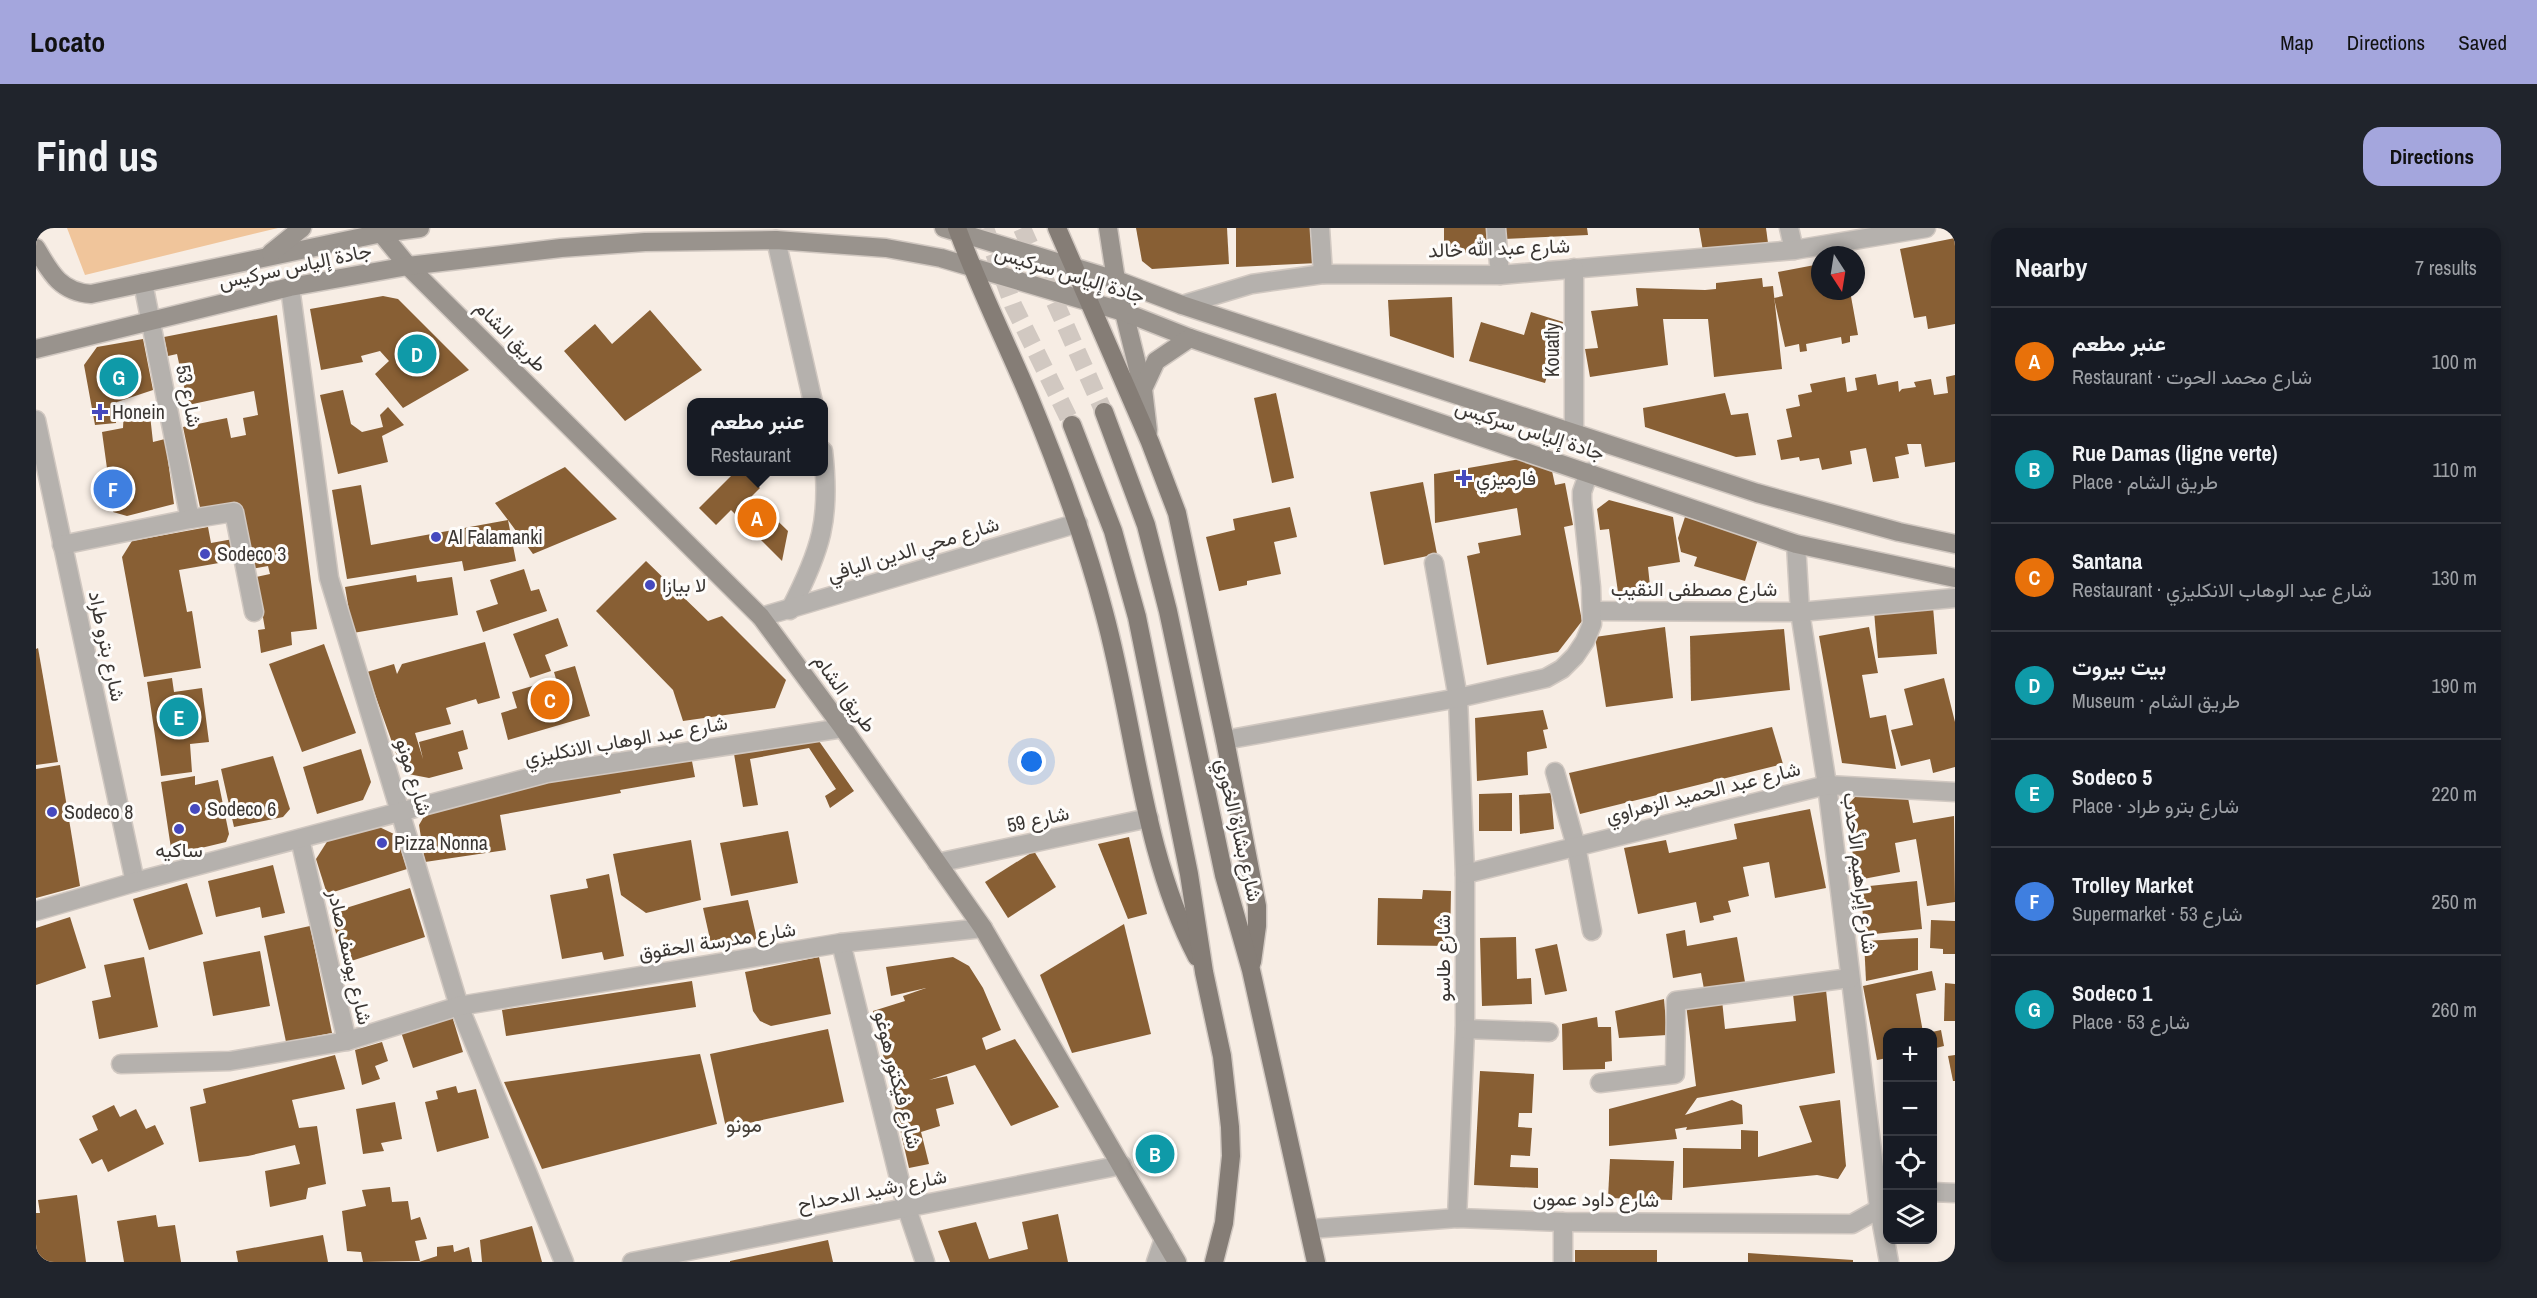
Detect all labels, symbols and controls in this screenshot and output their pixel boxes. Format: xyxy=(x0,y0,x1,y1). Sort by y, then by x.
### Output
text: Locato xyxy=(30,23,105,61)
text: Map xyxy=(2280,28,2314,57)
text: Directions xyxy=(2347,28,2425,57)
text: Saved xyxy=(2458,28,2507,57)
button: Directions xyxy=(2363,127,2501,186)
text: Find us xyxy=(36,128,158,184)
street label: شارع عبد الله خالد xyxy=(1428,232,1570,264)
street label: جادة إلياس سركيس xyxy=(216,236,374,295)
street label: جادة إلياس سركيس xyxy=(992,238,1149,309)
north arrow xyxy=(1811,246,1865,300)
text: Nearby xyxy=(2015,250,2087,285)
text: 7 results xyxy=(2415,254,2477,281)
street label: طريق الشام xyxy=(469,294,553,378)
street label: Kouatly xyxy=(1538,322,1565,377)
text: عنبر مطعم xyxy=(2072,328,2166,358)
pin: D xyxy=(398,332,436,376)
text: A xyxy=(2029,348,2040,375)
text: 100 m xyxy=(2431,348,2477,375)
pin: G xyxy=(100,354,139,400)
street label: شارع 53 xyxy=(169,362,209,430)
text: Restaurant · شارع محمد الحوت xyxy=(2072,363,2312,390)
street label: جادة إلياس سركيس xyxy=(1452,393,1608,466)
place label: Honein xyxy=(112,398,165,425)
popup xyxy=(687,398,828,476)
marker: Honein xyxy=(93,405,107,419)
text: عنبر مطعم xyxy=(710,406,805,436)
text: Rue Damas (ligne verte) xyxy=(2072,438,2278,468)
text: Restaurant xyxy=(710,441,791,468)
text: B xyxy=(2029,456,2040,483)
text: 110 m xyxy=(2433,456,2477,483)
place label: فارميزي xyxy=(1476,464,1536,495)
pin: F xyxy=(94,466,133,512)
text: Place · طريق الشام xyxy=(2072,468,2218,495)
marker: فارميزي xyxy=(1457,471,1471,485)
pin: A xyxy=(738,496,776,540)
street label: شارع محي الدين اليافي xyxy=(824,510,1003,591)
place label: Al Falamanki xyxy=(447,523,543,550)
marker: Al Falamanki xyxy=(429,530,443,544)
place label: Sodeco 3 xyxy=(217,540,286,567)
text: Santana xyxy=(2072,546,2142,576)
marker: Sodeco 3 xyxy=(198,547,212,561)
text: C xyxy=(2029,564,2040,591)
text: 130 m xyxy=(2431,564,2477,591)
place label: لا بيازا xyxy=(662,571,706,598)
street label: شارع مصطفى النقيب xyxy=(1611,575,1777,603)
text: Restaurant · شارع عبد الوهاب الانكليزي xyxy=(2072,576,2372,603)
marker: لا بيازا xyxy=(643,578,657,592)
street label: شارع بترو طراد xyxy=(82,588,132,704)
street label: طريق الشام xyxy=(808,648,883,738)
text: بيت بيروت xyxy=(2072,652,2166,682)
text: D xyxy=(2029,672,2040,699)
text: 190 m xyxy=(2431,672,2477,699)
pin: C xyxy=(530,678,570,722)
text: Museum · طريق الشام xyxy=(2072,687,2240,714)
pin: E xyxy=(160,694,198,740)
street label: شارع عبد الوهاب الانكليزي xyxy=(522,708,730,775)
street label: شارع مونو xyxy=(389,735,439,819)
your location xyxy=(1017,747,1046,776)
street label: شارع عبد الحميد الزهراوي xyxy=(1603,754,1804,833)
street label: شارع بشارة الخوري xyxy=(1206,756,1269,905)
text: Sodeco 5 xyxy=(2072,762,2152,792)
text: E xyxy=(2029,780,2040,807)
text: 220 m xyxy=(2431,780,2477,807)
street label: شارع إبراهيم الأحدب xyxy=(1836,791,1884,955)
text: Place · شارع بترو طراد xyxy=(2072,792,2239,819)
place label: Sodeco 6 xyxy=(207,795,276,822)
place label: Sodeco 8 xyxy=(64,798,133,825)
street label: شارع 59 xyxy=(1004,799,1072,839)
marker: Sodeco 6 xyxy=(188,802,202,816)
marker: Sodeco 8 xyxy=(45,805,59,819)
marker: ساكيه xyxy=(172,822,186,836)
place label: Pizza Nonna xyxy=(394,829,488,856)
place label: ساكيه xyxy=(155,836,203,863)
marker: Pizza Nonna xyxy=(375,836,389,850)
text: Trolley Market xyxy=(2072,870,2193,900)
street label: شارع يوسف صادر xyxy=(321,886,379,1028)
text: F xyxy=(2029,888,2040,915)
text: 250 m xyxy=(2431,888,2477,915)
text: Supermarket · شارع 53 xyxy=(2072,900,2243,927)
street label: شارع طاسو xyxy=(1429,914,1457,1002)
street label: شارع مدرسة الحقوق xyxy=(636,915,798,967)
text: Sodeco 1 xyxy=(2072,978,2152,1008)
text: G xyxy=(2028,996,2041,1023)
text: 260 m xyxy=(2431,996,2477,1023)
street label: شارع فيكتور هوغو xyxy=(867,1008,929,1152)
text: Place · شارع 53 xyxy=(2072,1008,2190,1035)
map controls xyxy=(1883,1028,1937,1244)
button: + xyxy=(1883,1028,1937,1082)
button: − xyxy=(1883,1082,1937,1136)
district label: مونو xyxy=(726,1110,762,1139)
pin: B xyxy=(1136,1132,1174,1176)
button: locate xyxy=(1883,1136,1937,1190)
street label: شارع رشيد الدحداح xyxy=(795,1162,949,1218)
street label: شارع داود عمون xyxy=(1533,1184,1659,1214)
button: layers xyxy=(1883,1190,1937,1244)

